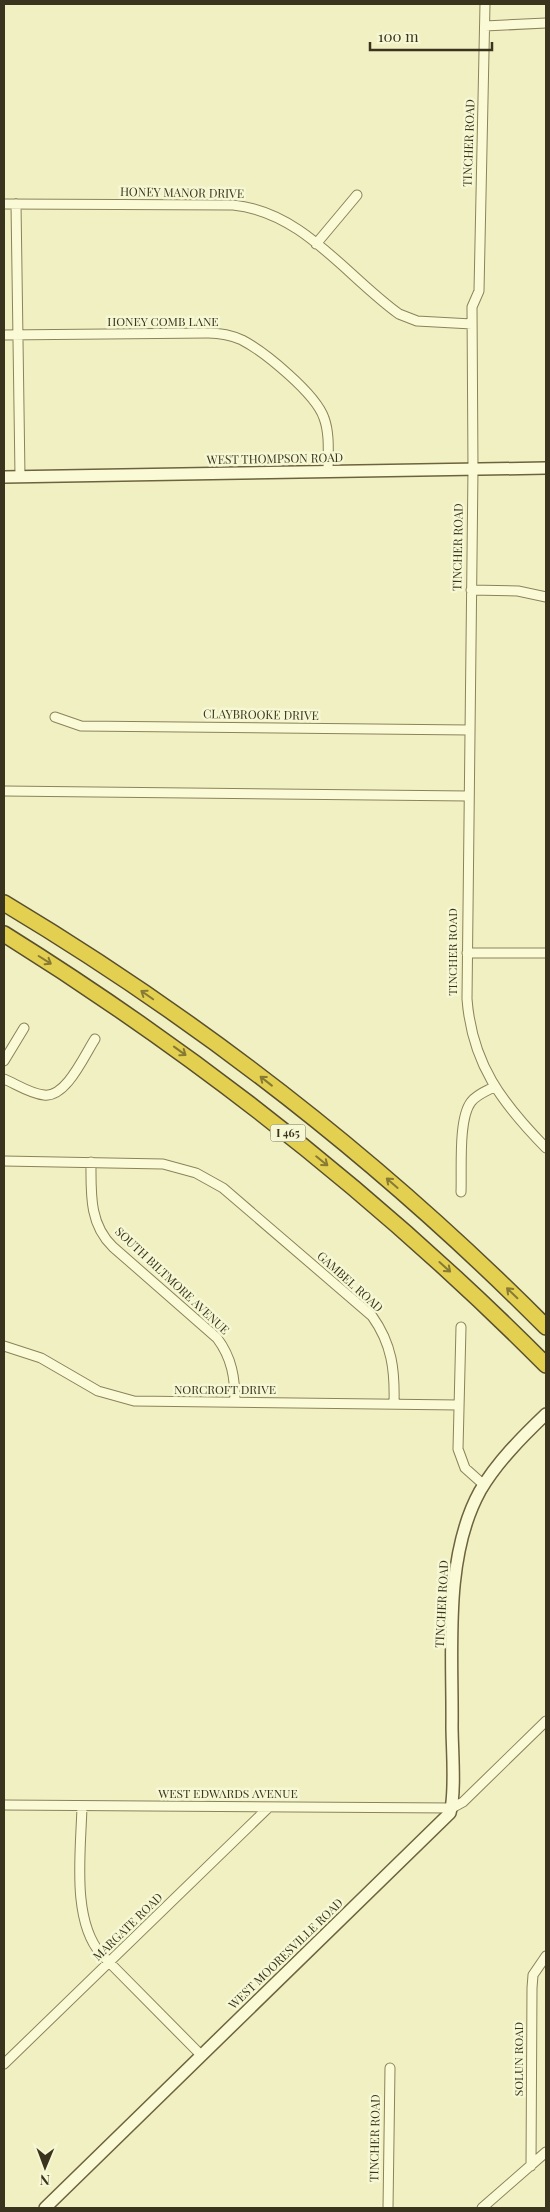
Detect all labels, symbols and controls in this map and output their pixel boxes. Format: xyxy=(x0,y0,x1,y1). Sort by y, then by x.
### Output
scale bar xyxy=(370,20,492,52)
text: 100 m xyxy=(378,26,419,46)
street label: TINCHER ROAD xyxy=(458,99,478,187)
street label: HONEY MANOR DRIVE xyxy=(120,183,244,201)
street label: HONEY COMB LANE xyxy=(107,313,219,329)
street label: WEST THOMPSON ROAD xyxy=(206,449,344,467)
street label: TINCHER ROAD xyxy=(448,503,466,591)
street label: CLAYBROOKE DRIVE xyxy=(203,705,319,723)
street label: TINCHER ROAD xyxy=(444,908,460,996)
one-way arrow xyxy=(38,955,52,966)
one-way arrow xyxy=(140,990,154,1000)
one-way arrow xyxy=(173,1046,187,1056)
one-way arrow xyxy=(259,1076,272,1087)
road number: I 465 xyxy=(270,1124,306,1142)
one-way arrow xyxy=(316,1155,329,1167)
one-way arrow xyxy=(385,1178,398,1189)
street label: SOUTH BILTMORE AVENUE xyxy=(112,1223,233,1338)
street label: GAMBEL ROAD xyxy=(314,1247,387,1315)
one-way arrow xyxy=(439,1261,452,1273)
one-way arrow xyxy=(505,1287,518,1299)
street label: NORCROFT DRIVE xyxy=(174,1381,276,1397)
street label: TINCHER ROAD xyxy=(431,1559,451,1648)
street label: WEST EDWARDS AVENUE xyxy=(157,1785,298,1801)
street label: MARGATE ROAD xyxy=(89,1889,166,1964)
street label: WEST MOORESVILLE ROAD xyxy=(224,1894,346,2013)
street label: SOLUN ROAD xyxy=(510,2021,526,2096)
street label: TINCHER ROAD xyxy=(365,2094,383,2182)
north arrow xyxy=(20,2142,70,2192)
text: N xyxy=(40,2171,50,2190)

